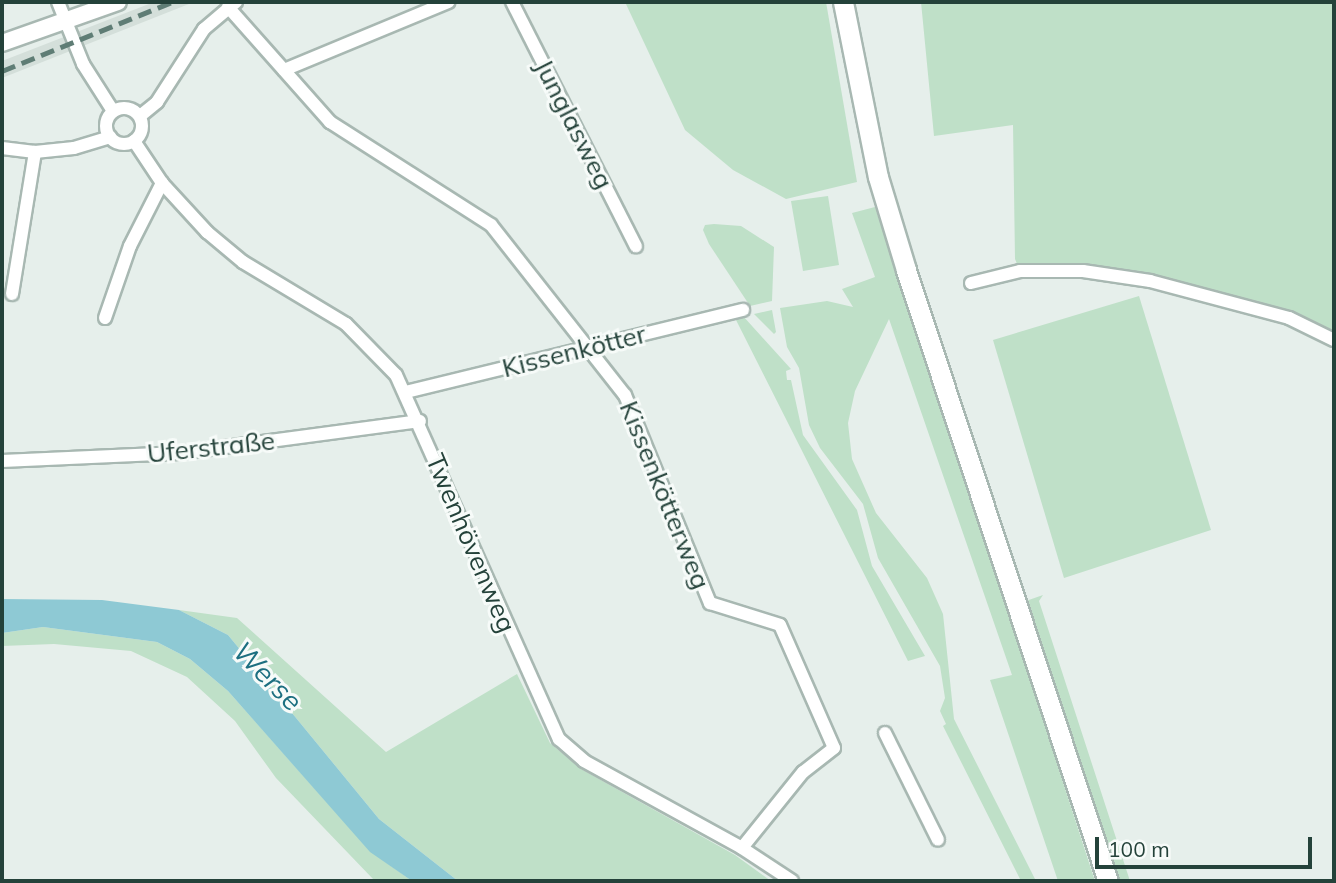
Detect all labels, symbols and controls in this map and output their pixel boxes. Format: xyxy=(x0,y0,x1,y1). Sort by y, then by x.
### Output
street label: Junglasweg xyxy=(528,54,620,194)
street label: Kissenkötter xyxy=(499,318,649,384)
street label: Kissenkötterweg xyxy=(613,396,717,594)
street label: Uferstraße xyxy=(146,425,276,469)
street label: Twenhövenweg xyxy=(419,449,523,637)
water label: Werse xyxy=(226,634,310,718)
scale bar xyxy=(1098,824,1315,868)
text: 100 m xyxy=(1108,836,1170,862)

